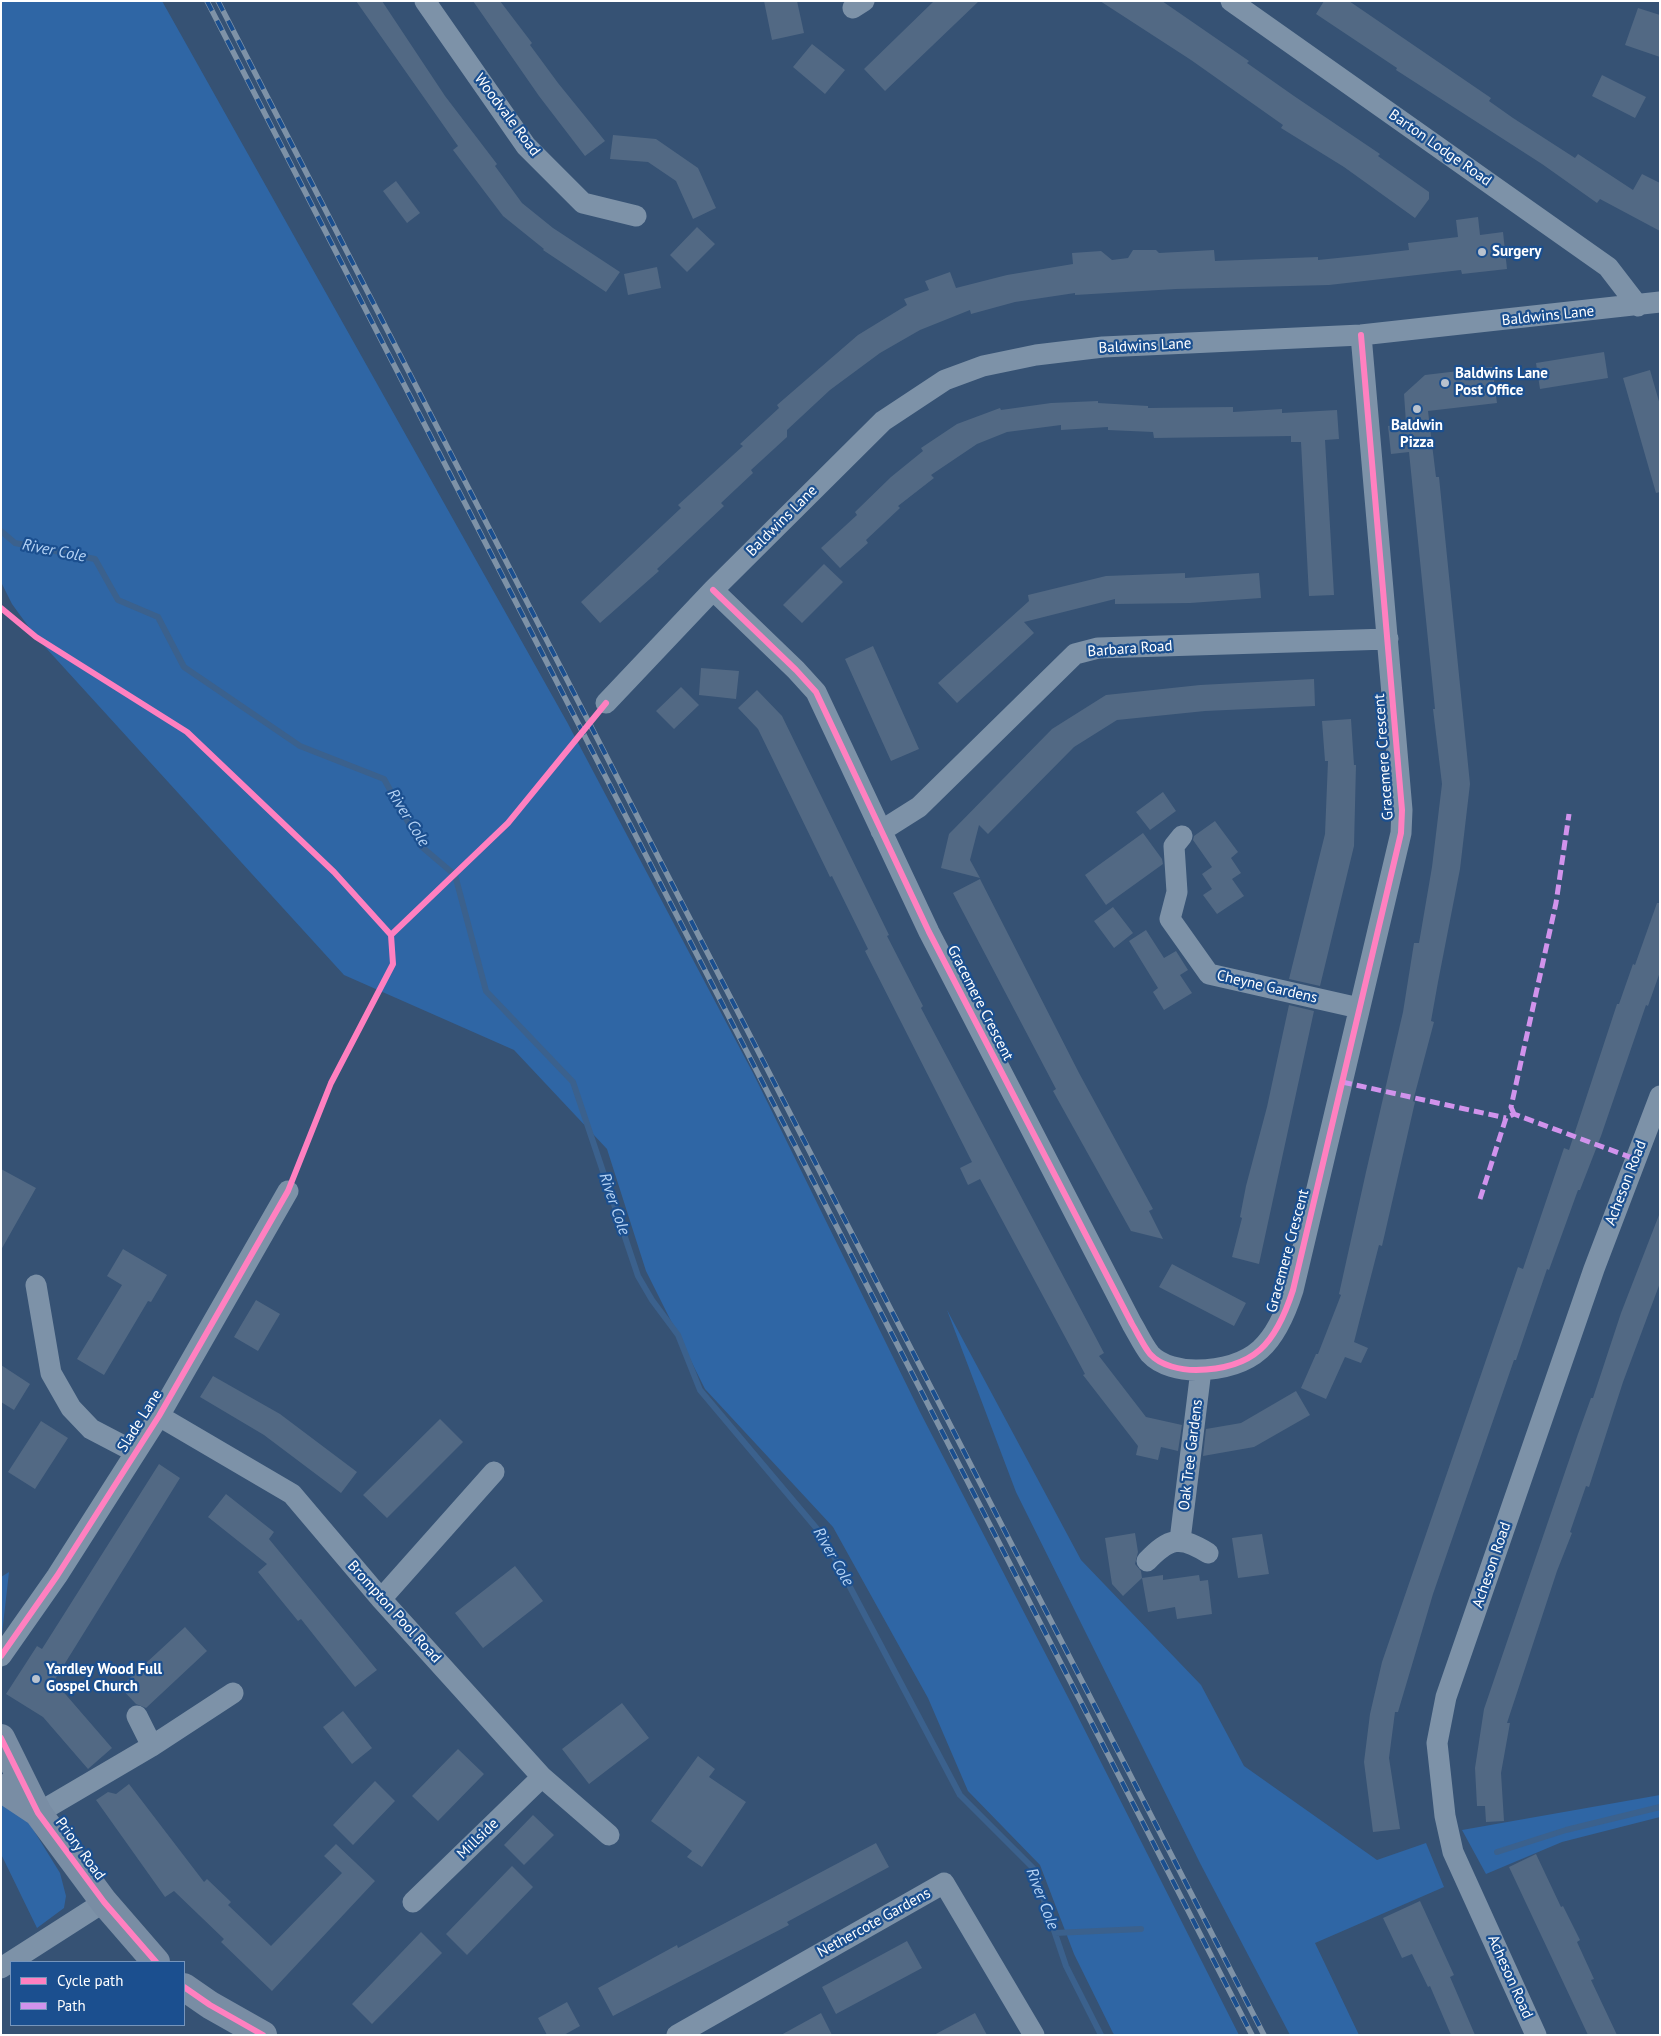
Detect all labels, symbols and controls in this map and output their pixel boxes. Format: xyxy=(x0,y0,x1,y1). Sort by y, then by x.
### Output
street label: Woodvale Road xyxy=(470,70,544,160)
street label: Barton Lodge Road xyxy=(1385,106,1495,190)
place label: Surgery xyxy=(1492,243,1541,261)
marker: Surgery xyxy=(1476,246,1488,258)
street label: Baldwins Lane xyxy=(1501,302,1595,330)
street label: Baldwins Lane xyxy=(1098,335,1192,357)
place label: Baldwins Lane Post Office xyxy=(1455,365,1548,400)
marker: Baldwins Lane Post Office xyxy=(1439,377,1451,389)
marker: Baldwin Pizza xyxy=(1411,403,1423,415)
place label: Baldwin Pizza xyxy=(1391,417,1443,452)
street label: Baldwins Lane xyxy=(743,482,821,560)
water label: River Cole xyxy=(20,535,88,567)
street label: Barbara Road xyxy=(1087,637,1173,661)
street label: Gracemere Crescent xyxy=(1371,693,1397,821)
water label: River Cole xyxy=(383,786,433,850)
street label: Gracemere Crescent xyxy=(943,942,1017,1064)
street label: Cheyne Gardens xyxy=(1215,967,1319,1007)
street label: Acheson Road xyxy=(1602,1138,1650,1228)
water label: River Cole xyxy=(594,1170,634,1238)
street label: Gracemere Crescent xyxy=(1263,1187,1313,1315)
street label: Slade Lane xyxy=(114,1386,166,1456)
street label: Oak Tree Gardens xyxy=(1175,1398,1207,1512)
street label: Acheson Road xyxy=(1469,1520,1515,1610)
water label: River Cole xyxy=(809,1524,857,1590)
street label: Brompton Pool Road xyxy=(343,1557,445,1667)
place label: Yardley Wood Full Gospel Church xyxy=(46,1661,162,1696)
marker: Yardley Wood Full Gospel Church xyxy=(30,1673,42,1685)
street label: Priory Road xyxy=(51,1814,109,1884)
street label: Millside xyxy=(454,1815,502,1863)
water label: River Cole xyxy=(1021,1865,1063,1933)
street label: Nethercote Gardens xyxy=(814,1884,934,1962)
street label: Acheson Road xyxy=(1484,1932,1536,2022)
legend xyxy=(10,1961,185,2026)
text: Cycle path xyxy=(57,1971,123,1990)
text: Path xyxy=(57,1996,86,2015)

